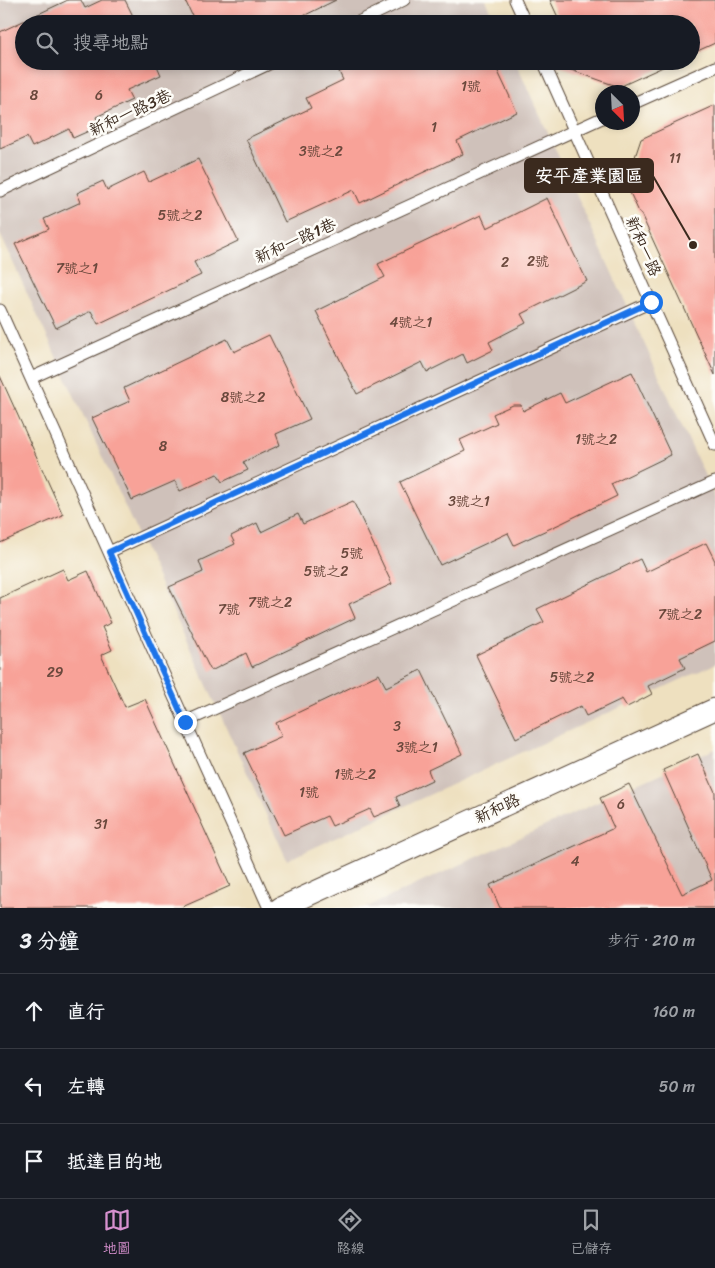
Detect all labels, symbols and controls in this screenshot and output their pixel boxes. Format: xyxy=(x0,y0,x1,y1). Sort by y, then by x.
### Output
search box xyxy=(15,15,700,70)
text: 搜尋地點 xyxy=(73,26,149,59)
icon: search xyxy=(33,29,61,57)
house number: 1號 xyxy=(461,74,481,99)
street label: 新和一路3巷 xyxy=(84,81,177,144)
house number: 8 xyxy=(30,83,39,108)
house number: 6 xyxy=(95,83,103,108)
north arrow xyxy=(595,85,640,130)
house number: 1 xyxy=(431,115,437,140)
house number: 3號之2 xyxy=(299,139,343,164)
house number: 11 xyxy=(669,146,681,171)
callout: 安平產業園區 xyxy=(525,159,653,192)
text: 安平產業園區 xyxy=(535,160,643,192)
house number: 5號之2 xyxy=(158,203,202,228)
street label: 新和一路1巷 xyxy=(250,210,341,271)
street label: 新和一路 xyxy=(617,211,670,281)
house number: 2號 xyxy=(527,249,549,274)
house number: 2 xyxy=(501,250,509,275)
house number: 7號之1 xyxy=(56,256,98,281)
route start xyxy=(640,291,663,314)
house number: 4號之1 xyxy=(390,310,432,335)
house number: 8號之2 xyxy=(221,385,265,410)
house number: 1號之2 xyxy=(575,427,617,452)
house number: 8 xyxy=(159,434,168,459)
house number: 3號之1 xyxy=(448,489,490,514)
house number: 5號 xyxy=(341,541,363,566)
house number: 5號之2 xyxy=(304,559,348,584)
house number: 7號之2 xyxy=(248,590,292,615)
house number: 7號 xyxy=(218,597,240,622)
house number: 7號之2 xyxy=(658,602,702,627)
house number: 29 xyxy=(47,660,64,685)
house number: 5號之2 xyxy=(550,665,594,690)
route end xyxy=(174,711,197,734)
house number: 3 xyxy=(393,714,401,739)
house number: 3號之1 xyxy=(396,735,438,760)
house number: 1號之2 xyxy=(334,762,376,787)
house number: 1號 xyxy=(299,780,319,805)
street label: 新和路 xyxy=(469,785,525,832)
house number: 6 xyxy=(617,792,625,817)
house number: 31 xyxy=(94,812,108,837)
house number: 4 xyxy=(571,849,580,874)
text: 3 分鐘 xyxy=(20,922,79,960)
text: 步行 · 210 m xyxy=(608,926,695,955)
text: 直行 xyxy=(67,995,105,1028)
icon: ahead xyxy=(20,997,48,1025)
text: 160 m xyxy=(652,997,695,1026)
text: 左轉 xyxy=(67,1070,105,1103)
icon: left xyxy=(20,1072,48,1100)
text: 50 m xyxy=(659,1072,695,1101)
text: 抵達目的地 xyxy=(67,1145,162,1178)
icon: arrive xyxy=(20,1147,48,1175)
tab: 地圖 xyxy=(103,1206,131,1261)
tab: 路線 xyxy=(336,1206,364,1261)
tab: 已儲存 xyxy=(570,1206,612,1261)

